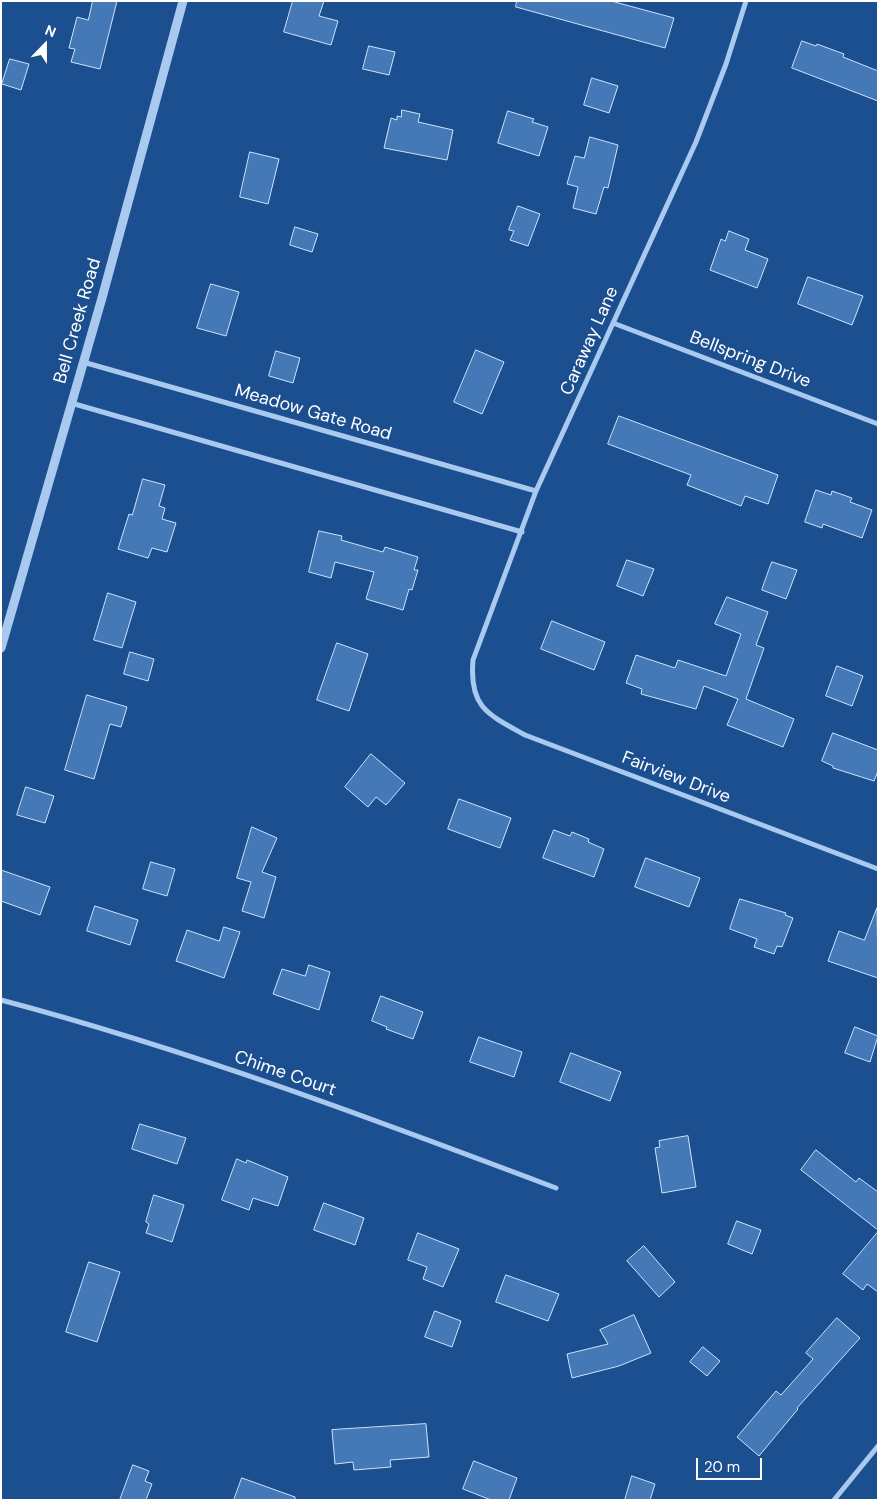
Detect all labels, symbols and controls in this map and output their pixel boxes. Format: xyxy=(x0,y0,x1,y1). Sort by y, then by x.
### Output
north arrow xyxy=(20,20,70,70)
text: N xyxy=(43,21,59,41)
street label: Bell Creek Road xyxy=(50,256,106,386)
street label: Caraway Lane xyxy=(556,283,624,399)
street label: Bellspring Drive xyxy=(686,327,814,393)
street label: Meadow Gate Road xyxy=(232,380,394,446)
street label: Fairview Drive xyxy=(619,747,733,809)
street label: Chime Court xyxy=(231,1046,339,1102)
scale bar xyxy=(699,1448,765,1480)
text: 20 m xyxy=(704,1457,740,1477)

